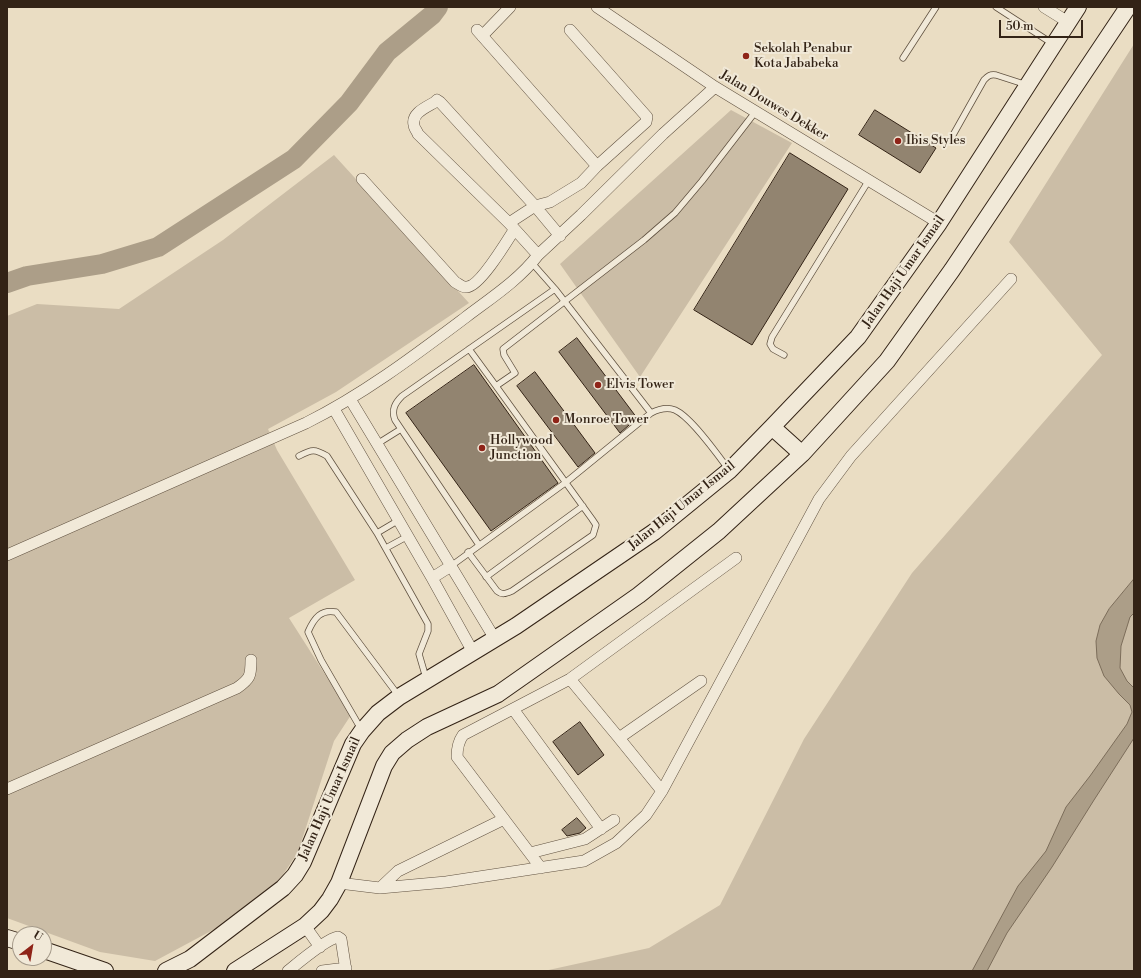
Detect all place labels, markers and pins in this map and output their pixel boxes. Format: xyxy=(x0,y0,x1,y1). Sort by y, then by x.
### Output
place label: Sekolah Penabur Kota Jababeka xyxy=(754,41,852,72)
marker: Sekolah Penabur Kota Jababeka xyxy=(741,51,751,61)
place label: Ibis Styles xyxy=(906,133,965,149)
marker: Ibis Styles xyxy=(893,136,903,146)
place label: Elvis Tower xyxy=(606,377,674,393)
marker: Elvis Tower xyxy=(593,380,603,390)
place label: Monroe Tower xyxy=(564,412,649,428)
marker: Monroe Tower xyxy=(551,415,561,425)
place label: Hollywood Junction xyxy=(490,433,553,464)
marker: Hollywood Junction xyxy=(477,443,487,453)

